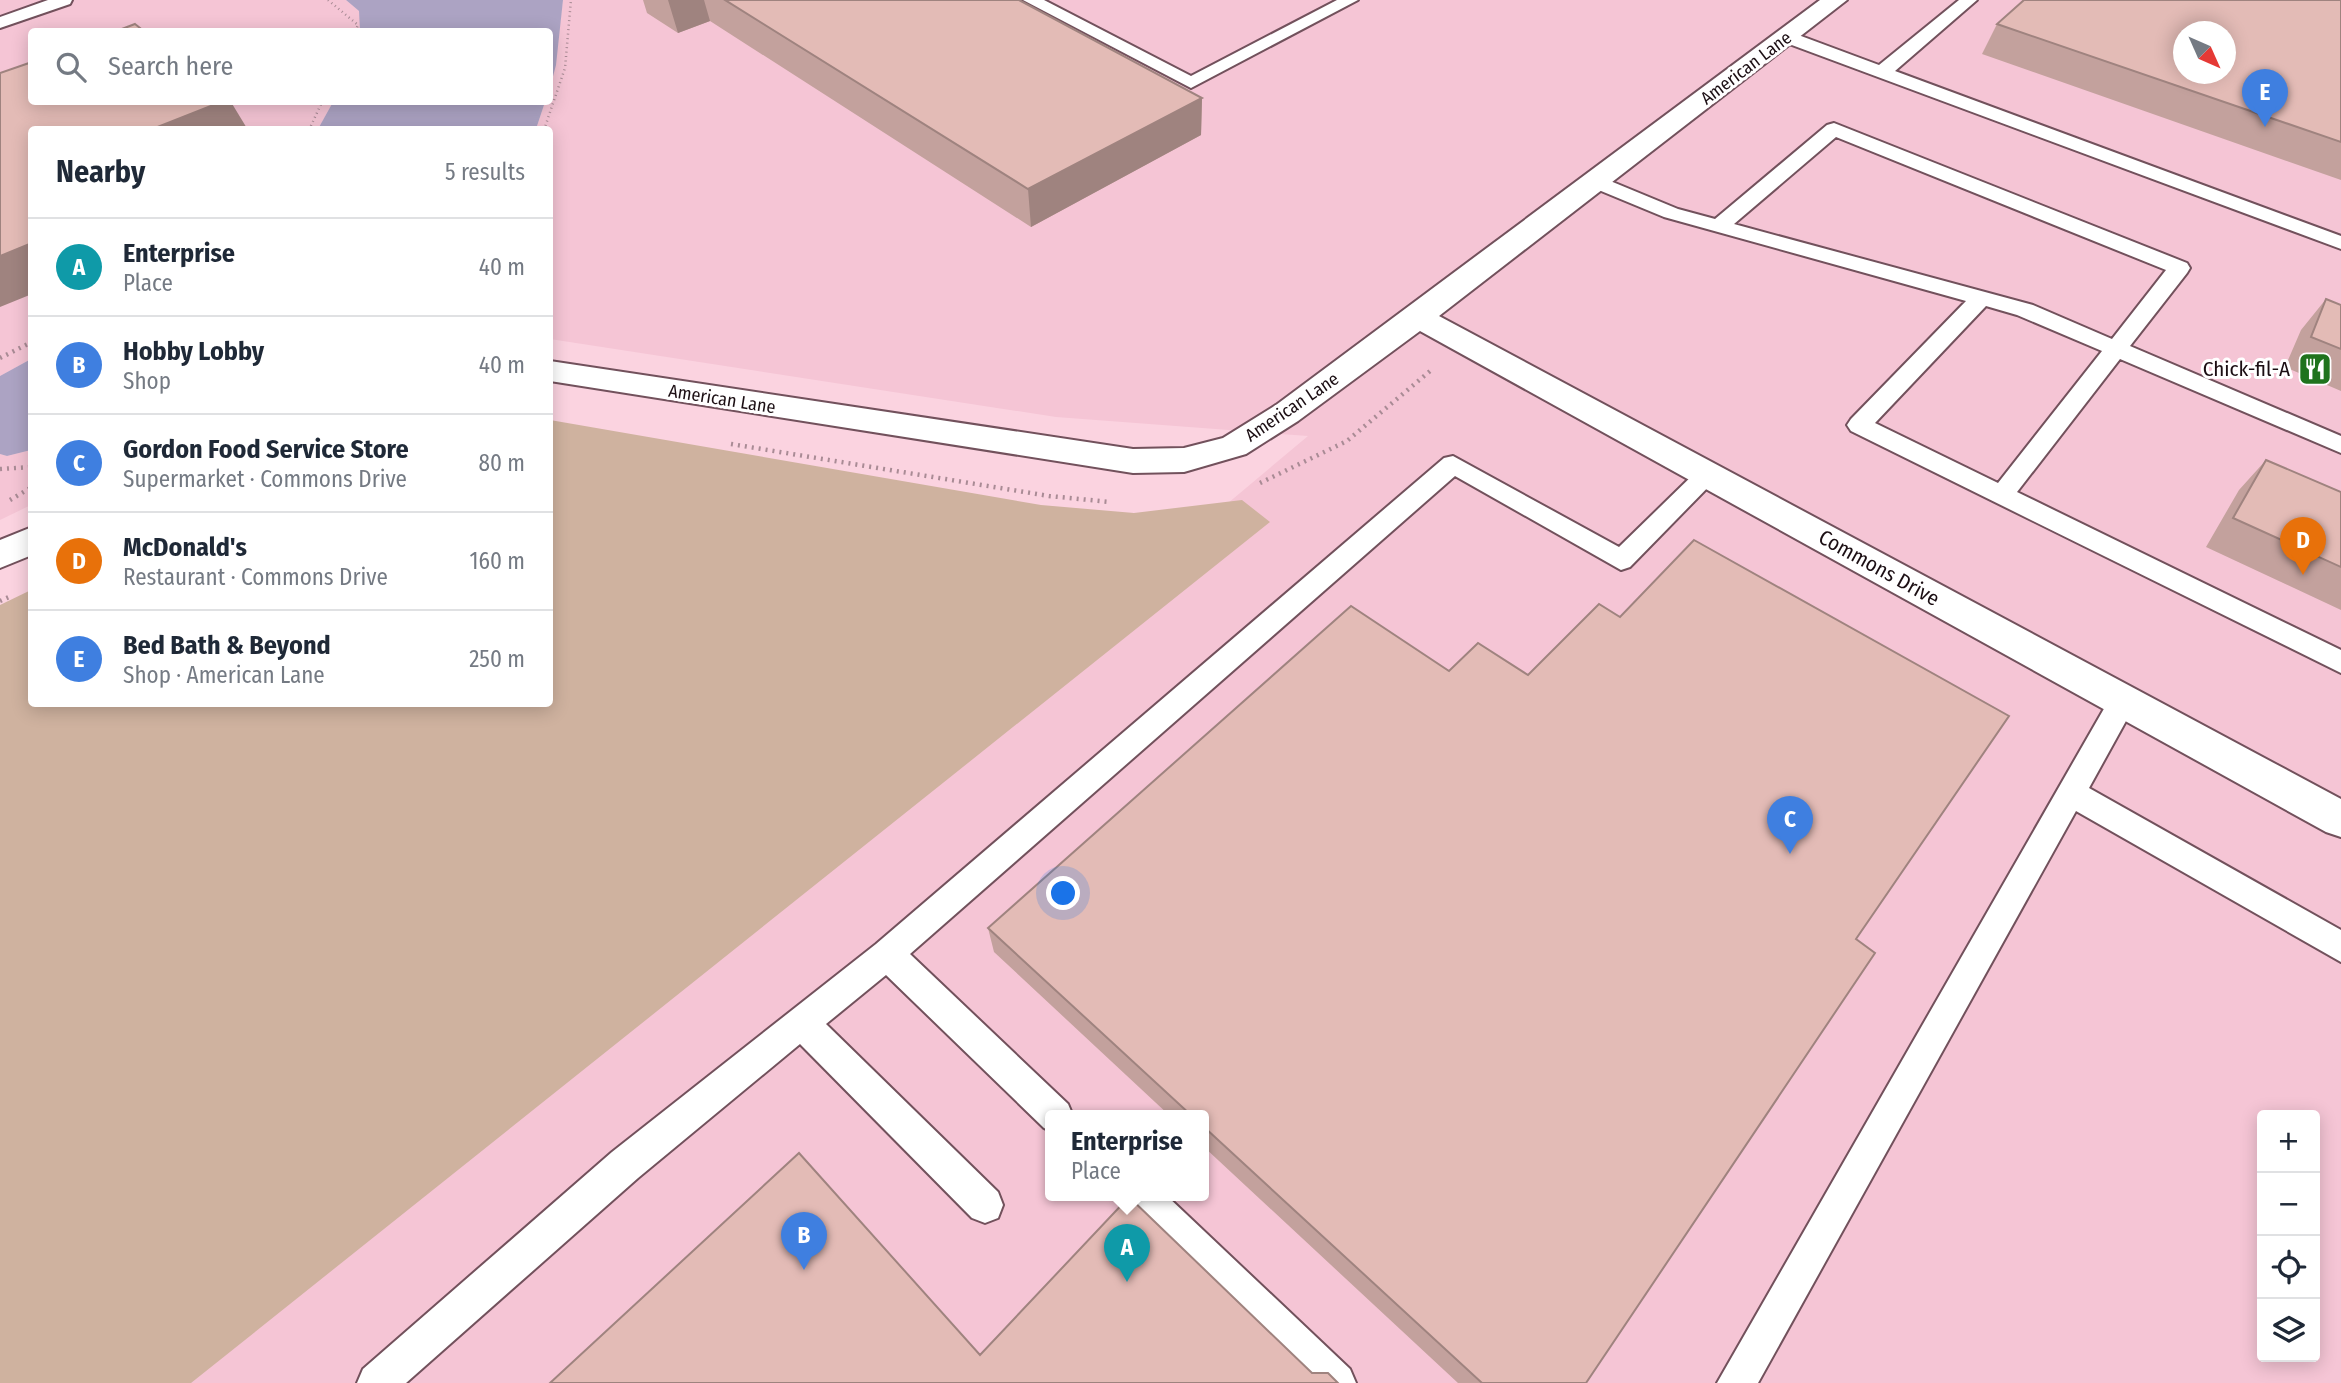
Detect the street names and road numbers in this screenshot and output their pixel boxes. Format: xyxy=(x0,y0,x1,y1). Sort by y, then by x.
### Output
street label: American Lane xyxy=(1696,27,1796,109)
street label: American Lane xyxy=(1241,368,1343,446)
street label: American Lane xyxy=(667,380,777,418)
street label: Commons Drive xyxy=(1814,524,1944,612)

